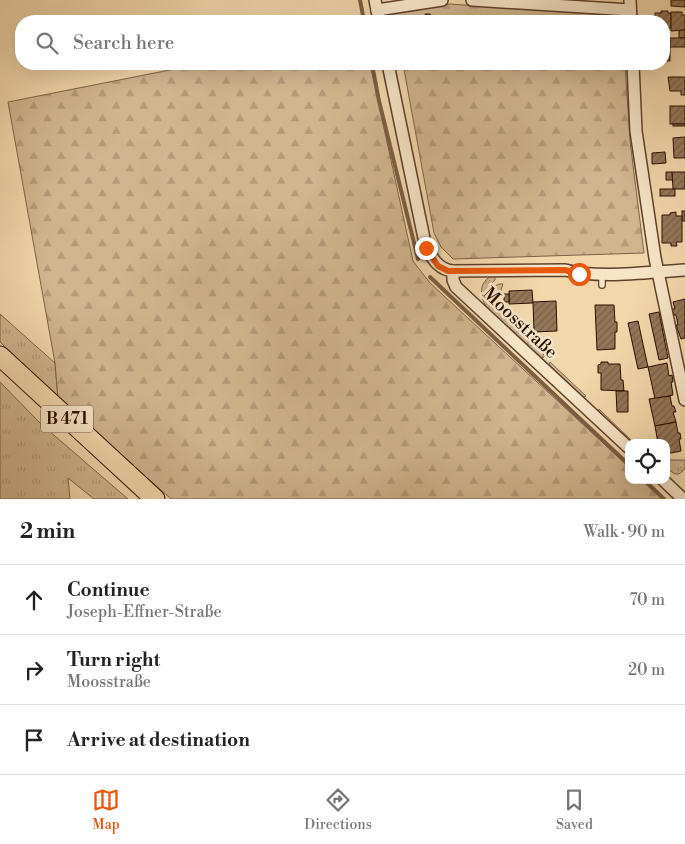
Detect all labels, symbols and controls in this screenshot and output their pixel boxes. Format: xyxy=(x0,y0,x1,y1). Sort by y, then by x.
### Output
search box xyxy=(15,15,670,70)
icon: search xyxy=(33,29,61,57)
text: Search here xyxy=(73,31,174,55)
route end xyxy=(415,237,438,260)
route start xyxy=(568,263,591,286)
street label: Moosstraße xyxy=(478,282,562,364)
road number: B 471 xyxy=(41,406,93,432)
map controls xyxy=(625,439,670,484)
button: locate xyxy=(625,439,670,484)
text: 2 min xyxy=(20,519,75,545)
text: Walk · 90 m xyxy=(583,522,665,542)
text: Continue xyxy=(67,578,150,602)
icon: ahead xyxy=(20,586,48,614)
text: 70 m xyxy=(629,590,665,610)
text: Joseph-Effner-Straße xyxy=(67,602,222,622)
text: Turn right xyxy=(67,648,160,672)
icon: right xyxy=(20,656,48,684)
text: 20 m xyxy=(628,660,665,680)
text: Moosstraße xyxy=(67,672,151,692)
icon: arrive xyxy=(20,726,48,754)
text: Arrive at destination xyxy=(67,728,250,752)
tab: Map xyxy=(92,786,120,834)
tab: Directions xyxy=(304,786,372,834)
tab: Saved xyxy=(556,786,593,834)

